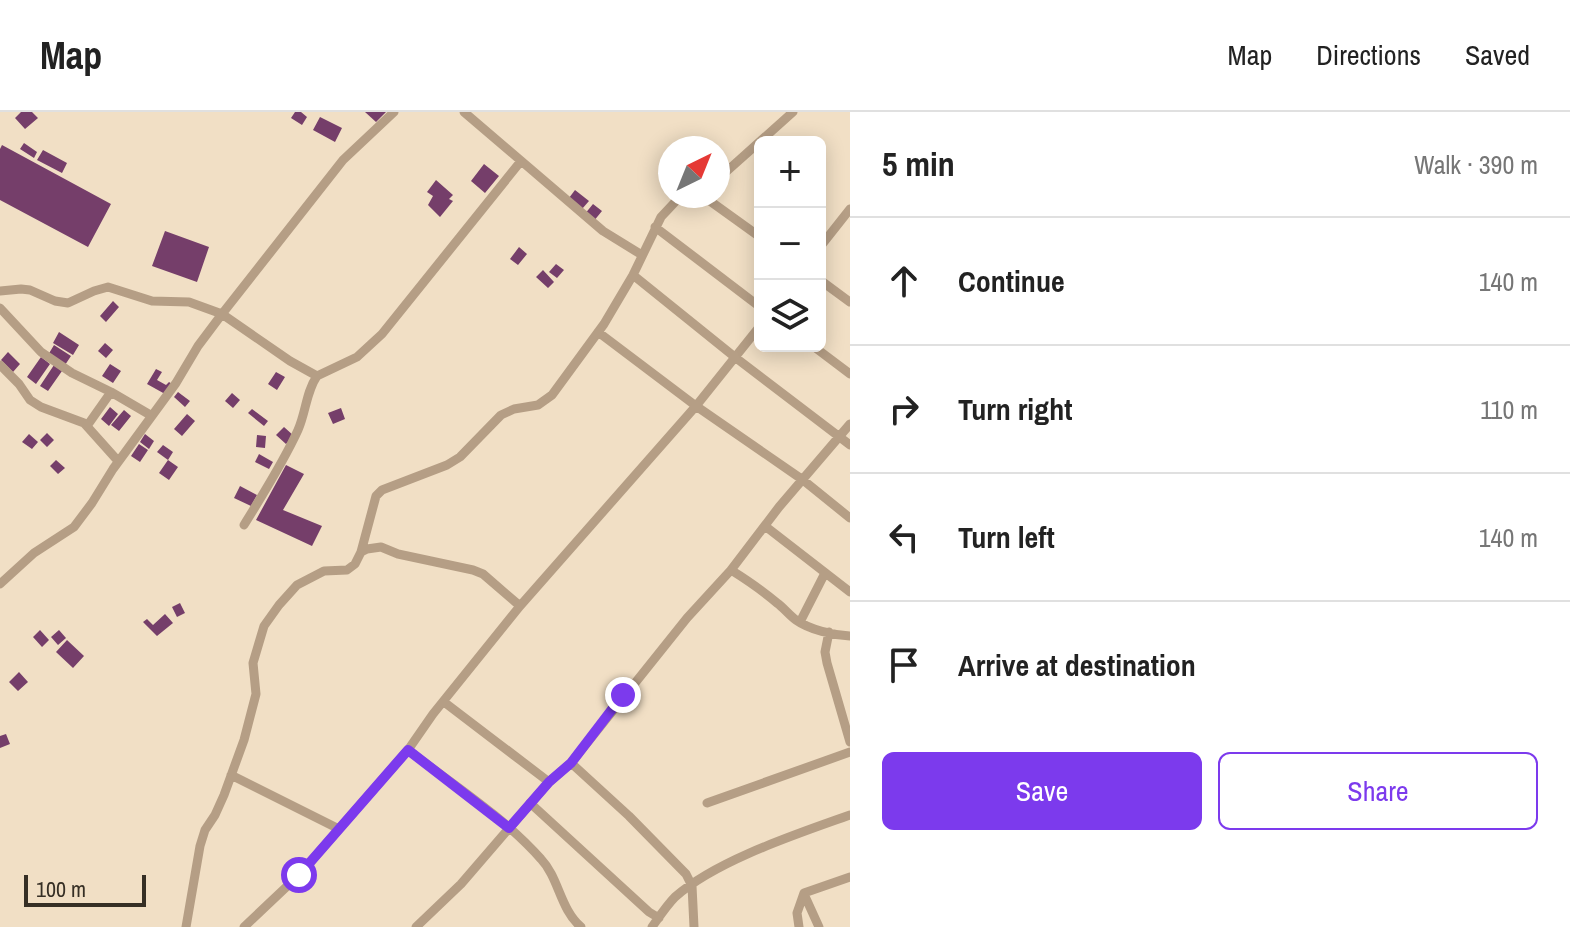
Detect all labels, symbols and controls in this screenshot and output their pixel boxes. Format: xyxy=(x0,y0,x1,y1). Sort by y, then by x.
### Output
text: Map xyxy=(40,30,102,81)
text: Map xyxy=(1228,36,1272,74)
text: Directions xyxy=(1316,36,1421,74)
text: Saved xyxy=(1465,36,1530,74)
north arrow xyxy=(658,136,730,208)
map controls xyxy=(754,136,826,352)
button: + xyxy=(754,136,826,208)
text: 5 min xyxy=(882,141,955,187)
text: Walk · 390 m xyxy=(1414,147,1538,182)
button: − xyxy=(754,208,826,280)
icon: ahead xyxy=(882,259,926,303)
text: Continue xyxy=(958,261,1065,301)
text: 140 m xyxy=(1479,264,1538,299)
button: layers xyxy=(754,280,826,352)
icon: right xyxy=(882,387,926,431)
text: Turn right xyxy=(958,389,1072,429)
text: 110 m xyxy=(1480,392,1538,427)
icon: left xyxy=(882,515,926,559)
text: Turn left xyxy=(958,517,1055,557)
text: 140 m xyxy=(1479,520,1538,555)
icon: arrive xyxy=(882,643,926,687)
text: Arrive at destination xyxy=(958,645,1196,685)
route end xyxy=(605,677,641,713)
button: Save xyxy=(882,752,1202,830)
button: Share xyxy=(1218,752,1538,830)
route start xyxy=(281,857,317,893)
scale bar xyxy=(24,871,146,907)
text: 100 m xyxy=(36,874,86,904)

